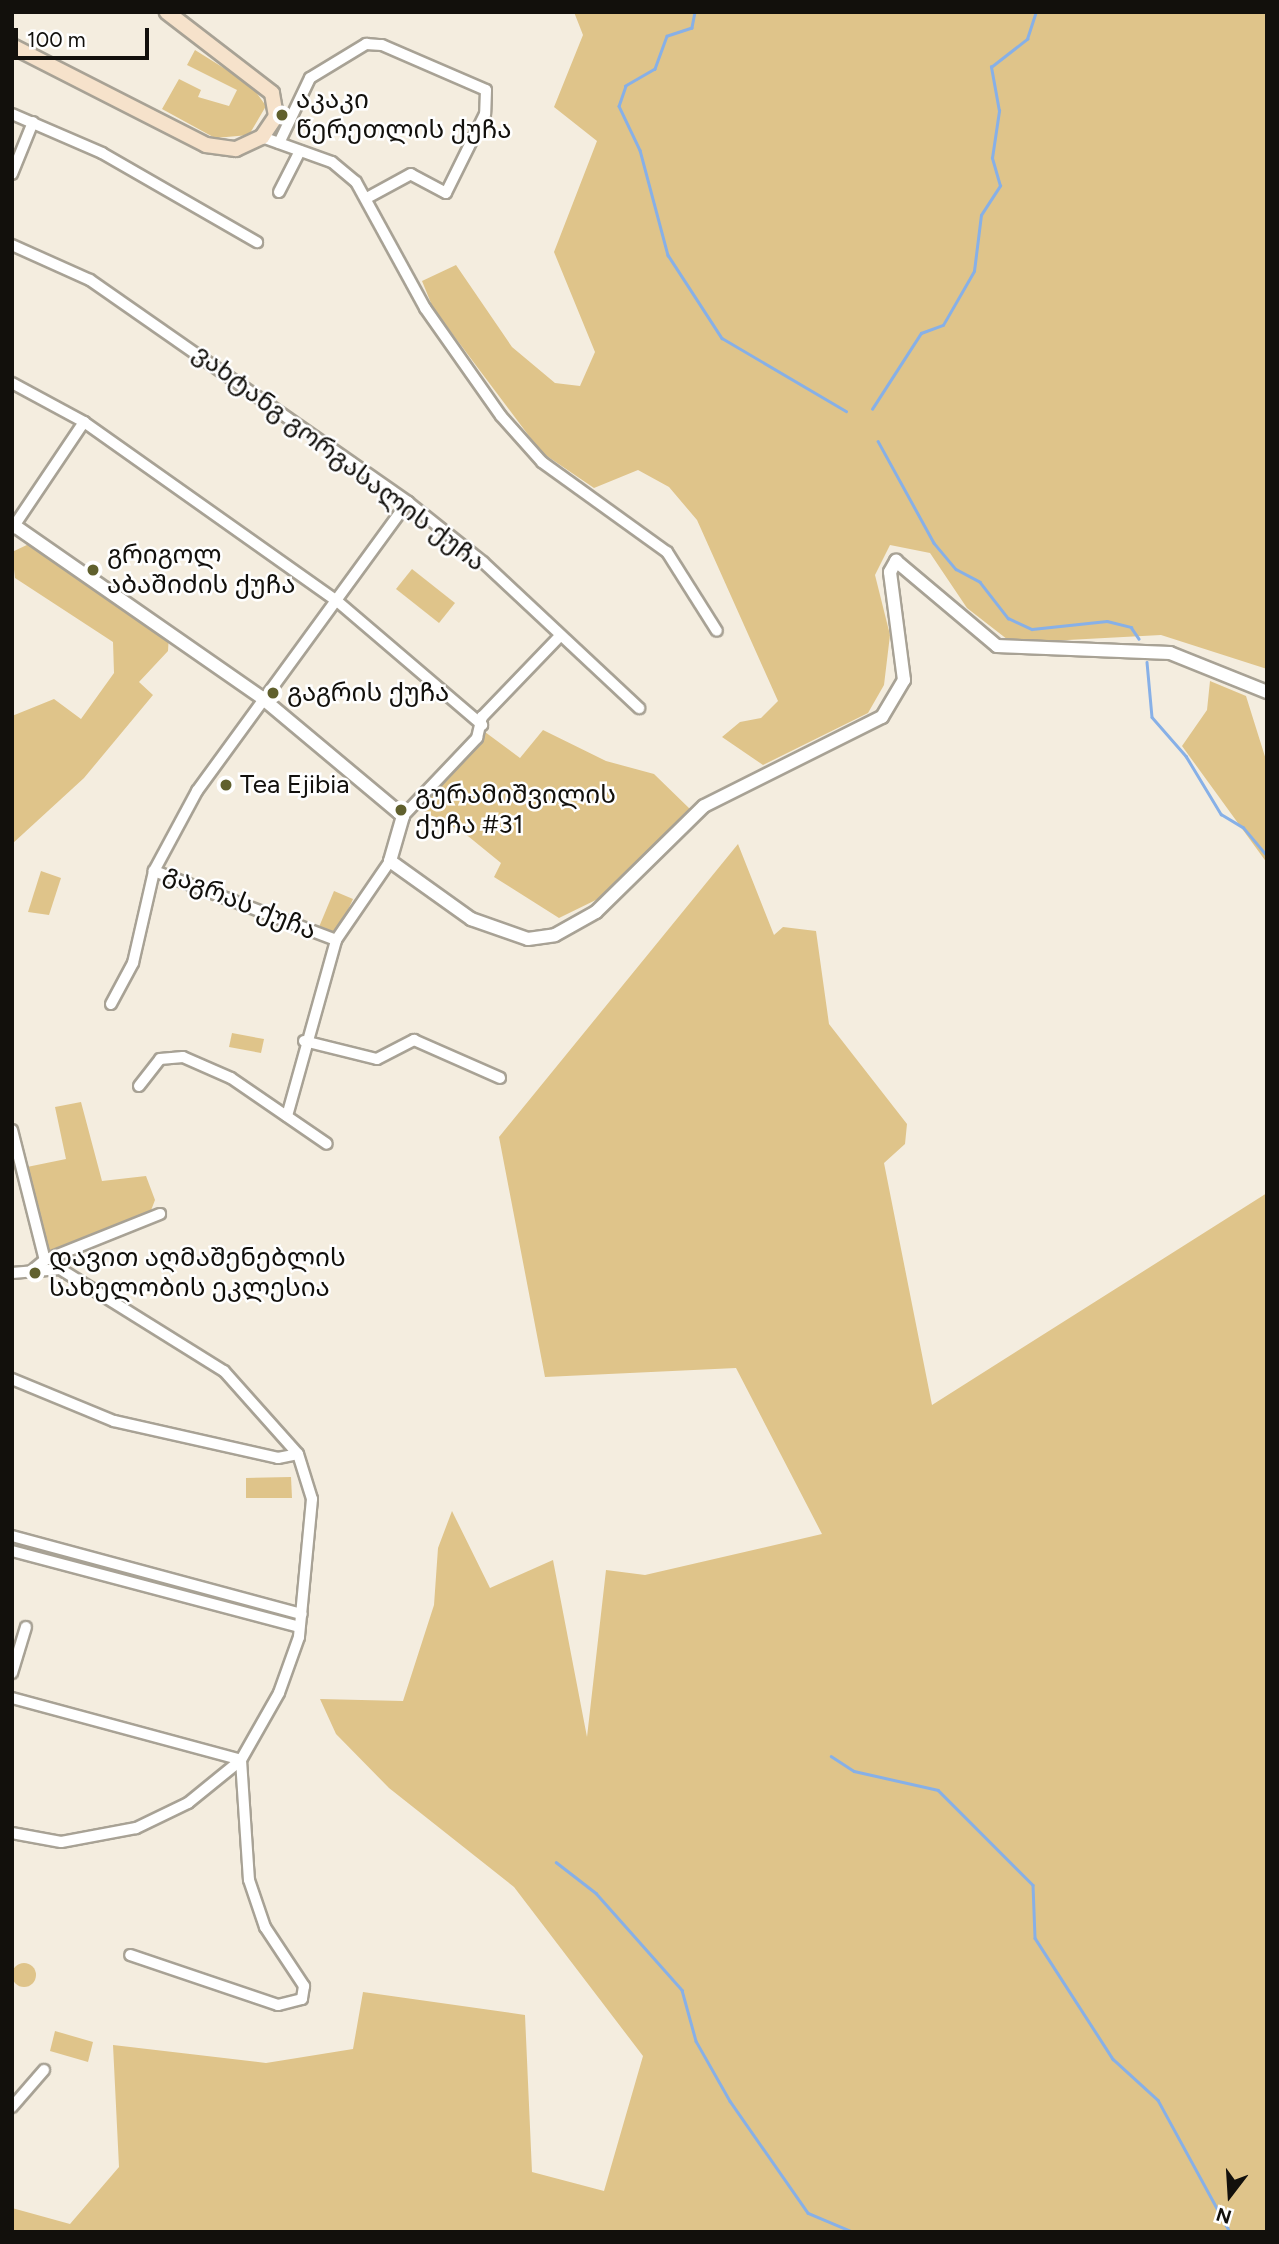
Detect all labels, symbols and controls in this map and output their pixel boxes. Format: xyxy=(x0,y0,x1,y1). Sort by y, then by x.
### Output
scale bar xyxy=(18,14,152,58)
text: 100 m xyxy=(27,27,86,52)
place label: აკაკი წერეთლის ქუჩა xyxy=(296,84,511,146)
marker: აკაკი წერეთლის ქუჩა xyxy=(274,107,290,123)
street label: ვახტანგ გორგასალის ქუჩა xyxy=(187,338,491,578)
place label: გრიგოლ აბაშიძის ქუჩა xyxy=(107,539,295,600)
marker: გრიგოლ აბაშიძის ქუჩა xyxy=(85,562,101,578)
place label: გაგრის ქუჩა xyxy=(287,677,449,709)
marker: გაგრის ქუჩა xyxy=(265,685,281,701)
place label: Tea Ejibia xyxy=(240,769,350,801)
marker: Tea Ejibia xyxy=(218,777,234,793)
place label: გურამიშვილის ქუჩა #31 xyxy=(415,779,616,840)
marker: გურამიშვილის ქუჩა #31 xyxy=(393,802,409,818)
street label: გაგრას ქუჩა xyxy=(159,857,321,947)
place label: დავით აღმაშენებლის სახელობის ეკლესია xyxy=(49,1242,346,1304)
marker: დავით აღმაშენებლის სახელობის ეკლესია xyxy=(27,1265,43,1281)
north arrow xyxy=(1195,2160,1265,2230)
text: N xyxy=(1213,2202,1234,2229)

